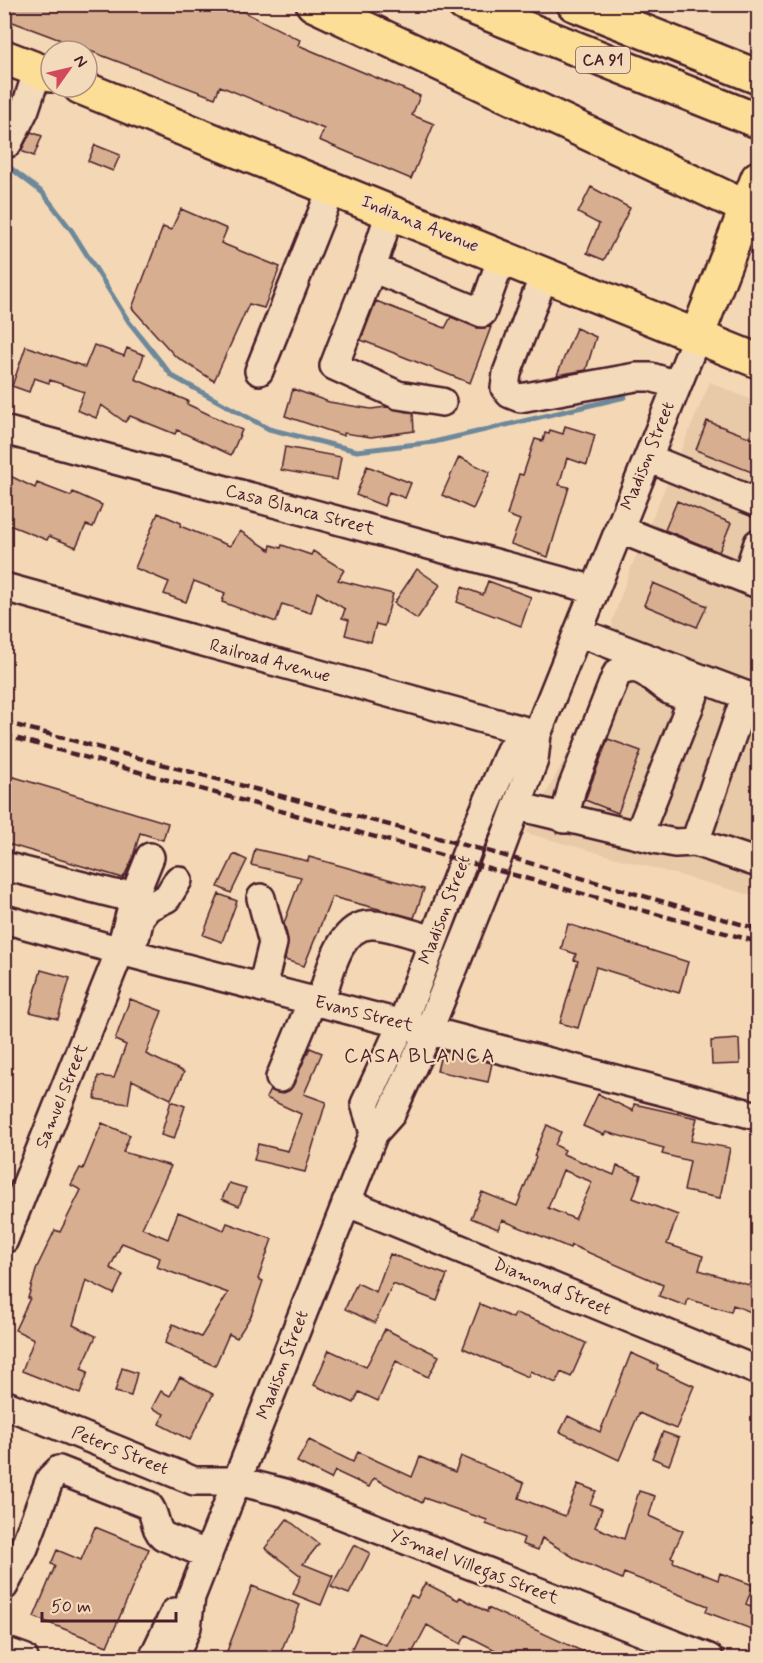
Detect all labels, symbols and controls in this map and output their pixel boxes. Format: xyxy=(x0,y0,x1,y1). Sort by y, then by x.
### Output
north arrow xyxy=(39,39,99,99)
road number: CA 91 xyxy=(576,47,630,73)
text: N xyxy=(69,51,92,72)
street label: Indiana Avenue xyxy=(358,189,482,259)
street label: Madison Street xyxy=(615,398,681,514)
street label: Casa Blanca Street xyxy=(223,479,378,542)
street label: Railroad Avenue xyxy=(207,633,333,689)
street label: Madison Street xyxy=(413,852,477,968)
street label: Evans Street xyxy=(312,990,416,1038)
street label: Samuel Street xyxy=(30,1040,94,1152)
district label: CASA BLANCA xyxy=(344,1043,496,1070)
street label: Diamond Street xyxy=(490,1252,615,1322)
street label: Madison Street xyxy=(251,1307,315,1423)
street label: Peters Street xyxy=(68,1421,172,1481)
street label: Ysmael Villegas Street xyxy=(385,1524,562,1612)
scale bar xyxy=(42,1585,176,1623)
text: 50 m xyxy=(51,1595,91,1619)

